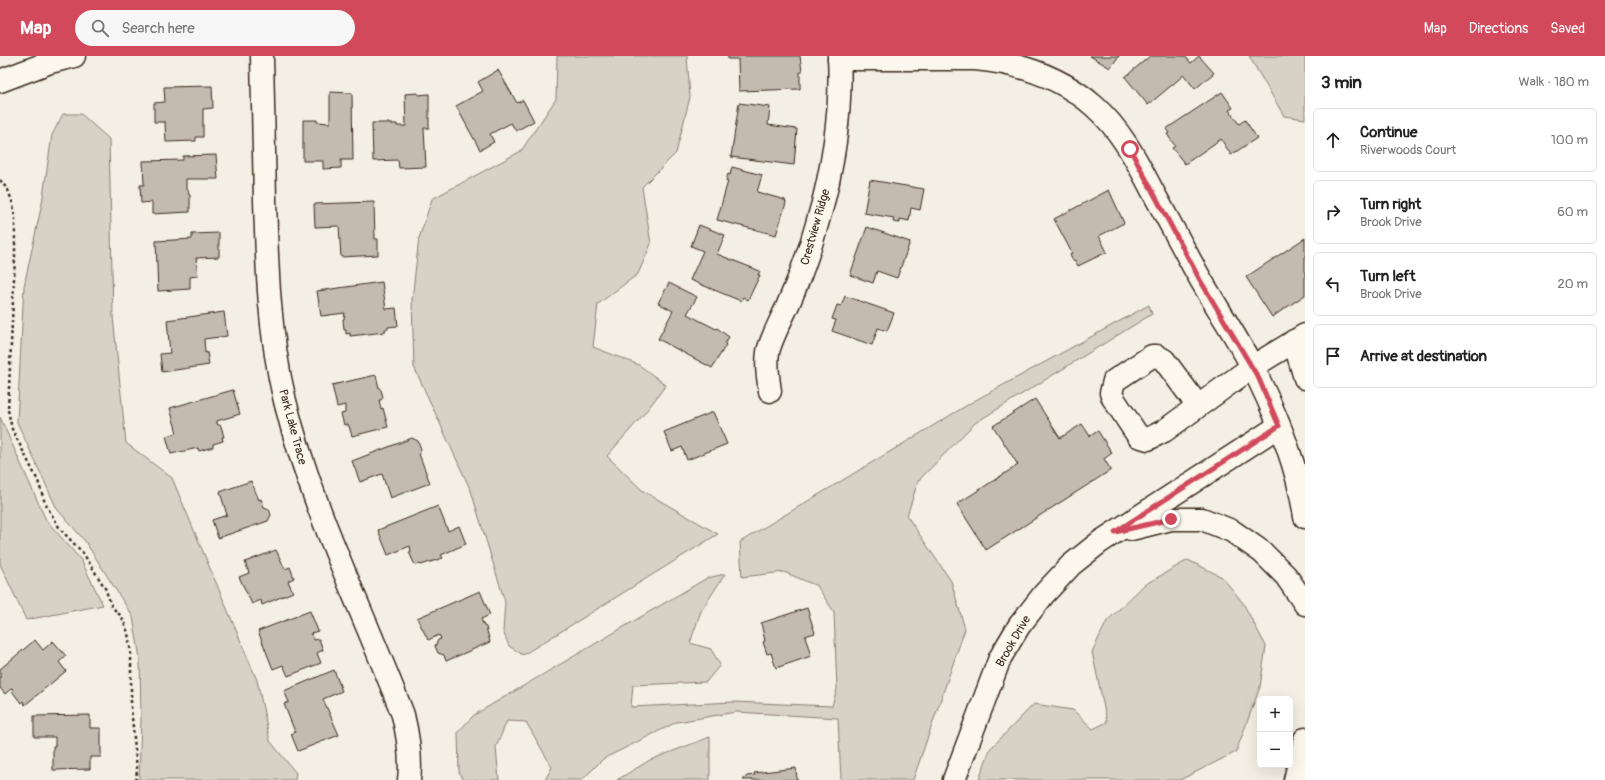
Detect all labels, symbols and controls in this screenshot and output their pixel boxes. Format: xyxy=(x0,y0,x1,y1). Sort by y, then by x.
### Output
search box xyxy=(75,10,355,46)
text: Map xyxy=(20,16,51,40)
icon: search xyxy=(89,17,111,39)
text: Search here xyxy=(121,19,195,38)
text: Map xyxy=(1424,20,1447,37)
text: Directions xyxy=(1469,20,1528,37)
text: Saved xyxy=(1550,20,1585,37)
text: 3 min xyxy=(1321,72,1362,93)
text: Walk · 180 m xyxy=(1519,74,1589,90)
text: Continue xyxy=(1360,123,1418,142)
icon: ahead xyxy=(1322,129,1344,151)
text: 100 m xyxy=(1551,132,1588,148)
route start xyxy=(1121,140,1139,158)
text: Riverwoods Court xyxy=(1360,142,1456,158)
street label: Crestview Ridge xyxy=(797,187,834,267)
text: Turn right xyxy=(1360,195,1421,214)
icon: right xyxy=(1322,201,1344,223)
text: 60 m xyxy=(1557,204,1588,220)
text: Brook Drive xyxy=(1360,214,1422,230)
text: Turn left xyxy=(1360,267,1416,286)
icon: left xyxy=(1322,273,1344,295)
text: 20 m xyxy=(1557,276,1588,292)
text: Brook Drive xyxy=(1360,286,1422,302)
icon: arrive xyxy=(1322,345,1344,367)
text: Arrive at destination xyxy=(1360,347,1487,366)
street label: Park Lake Trace xyxy=(275,388,310,467)
route end xyxy=(1162,510,1180,528)
street label: Brook Drive xyxy=(993,613,1034,670)
map controls xyxy=(1257,696,1293,768)
button: + xyxy=(1257,696,1293,732)
button: − xyxy=(1257,732,1293,768)

